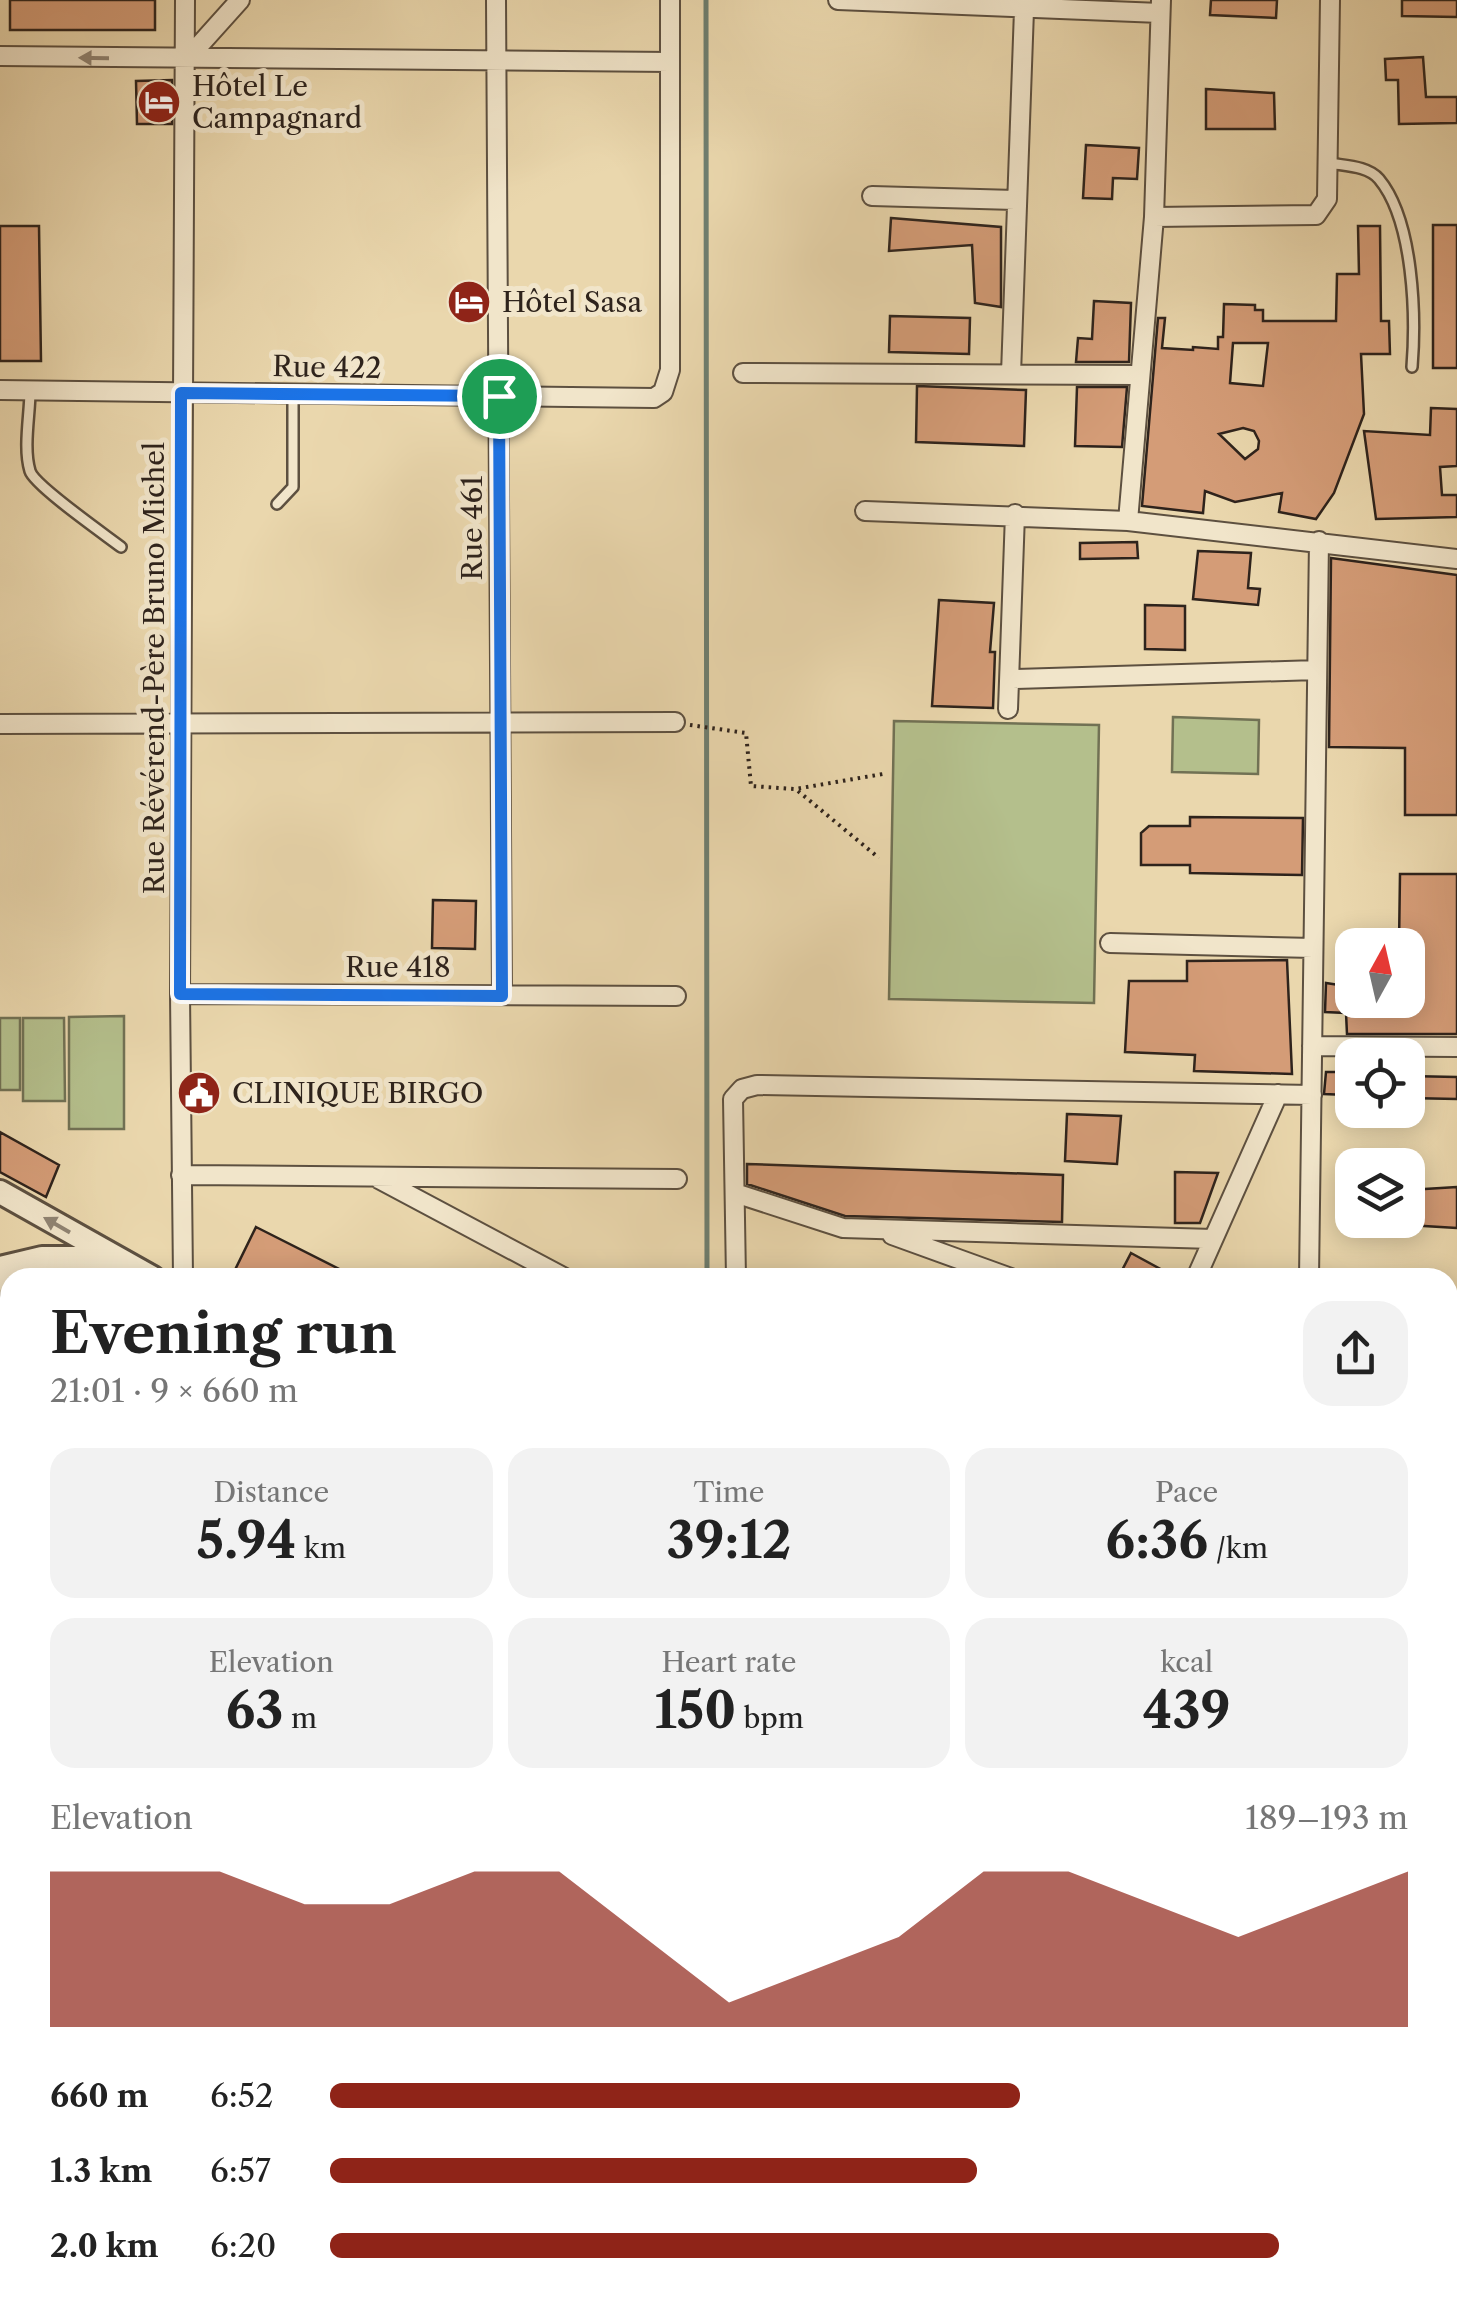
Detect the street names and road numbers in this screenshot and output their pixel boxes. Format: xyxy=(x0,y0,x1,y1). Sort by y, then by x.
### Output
street label: Rue 422 xyxy=(272,349,382,385)
street label: Rue Révérend-Père Bruno Michel xyxy=(137,442,171,894)
street label: Rue 461 xyxy=(455,475,489,581)
street label: Rue 418 xyxy=(345,950,451,984)

